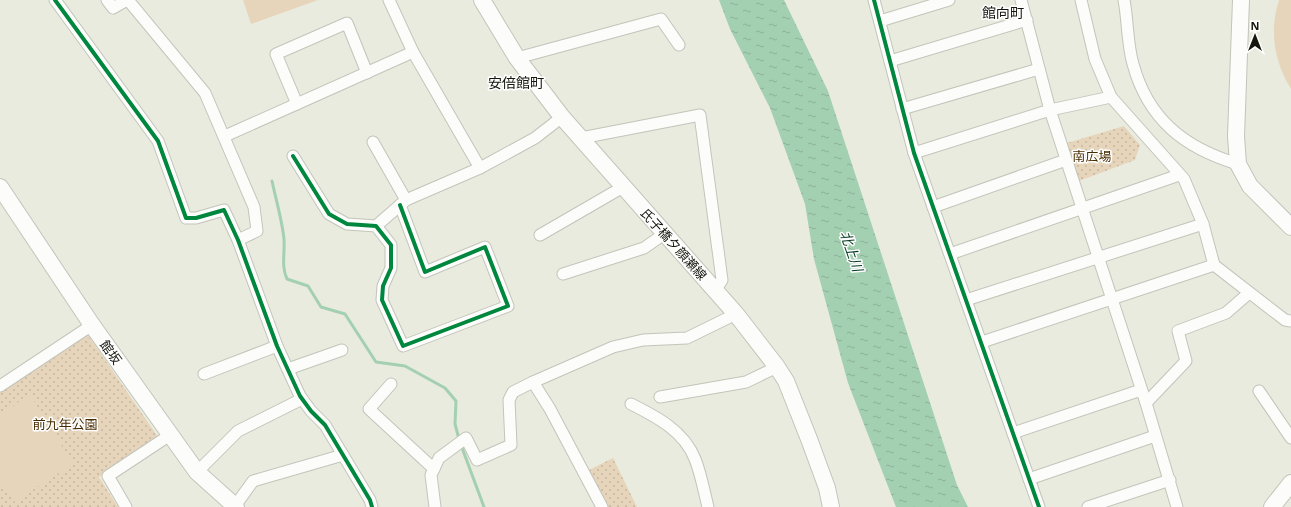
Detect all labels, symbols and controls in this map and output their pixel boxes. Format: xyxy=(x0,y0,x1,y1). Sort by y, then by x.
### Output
district label: 館向町 xyxy=(982,3,1024,22)
north arrow xyxy=(1235,16,1275,56)
text: N xyxy=(1251,18,1259,33)
district label: 安倍館町 xyxy=(488,73,544,92)
park label: 南広場 xyxy=(1072,147,1112,165)
street label: 氏子橋夕顔瀬線 xyxy=(637,204,711,284)
water label: 北上川 xyxy=(836,228,868,276)
street label: 館坂 xyxy=(96,336,126,368)
park label: 前九年公園 xyxy=(32,415,98,433)

